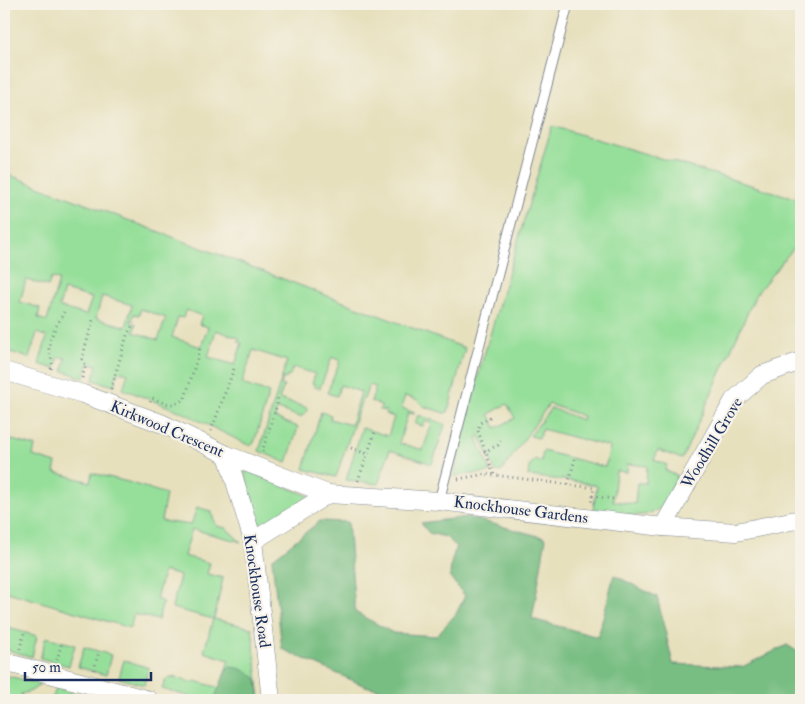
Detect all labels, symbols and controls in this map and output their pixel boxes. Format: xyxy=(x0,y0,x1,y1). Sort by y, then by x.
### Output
street label: Woodhill Grove xyxy=(676,394,747,493)
street label: Kirkwood Crescent xyxy=(107,396,227,462)
street label: Knockhouse Gardens xyxy=(453,492,589,528)
street label: Knockhouse Road xyxy=(239,533,275,649)
scale bar xyxy=(25,649,151,681)
text: 50 m xyxy=(32,658,61,677)

